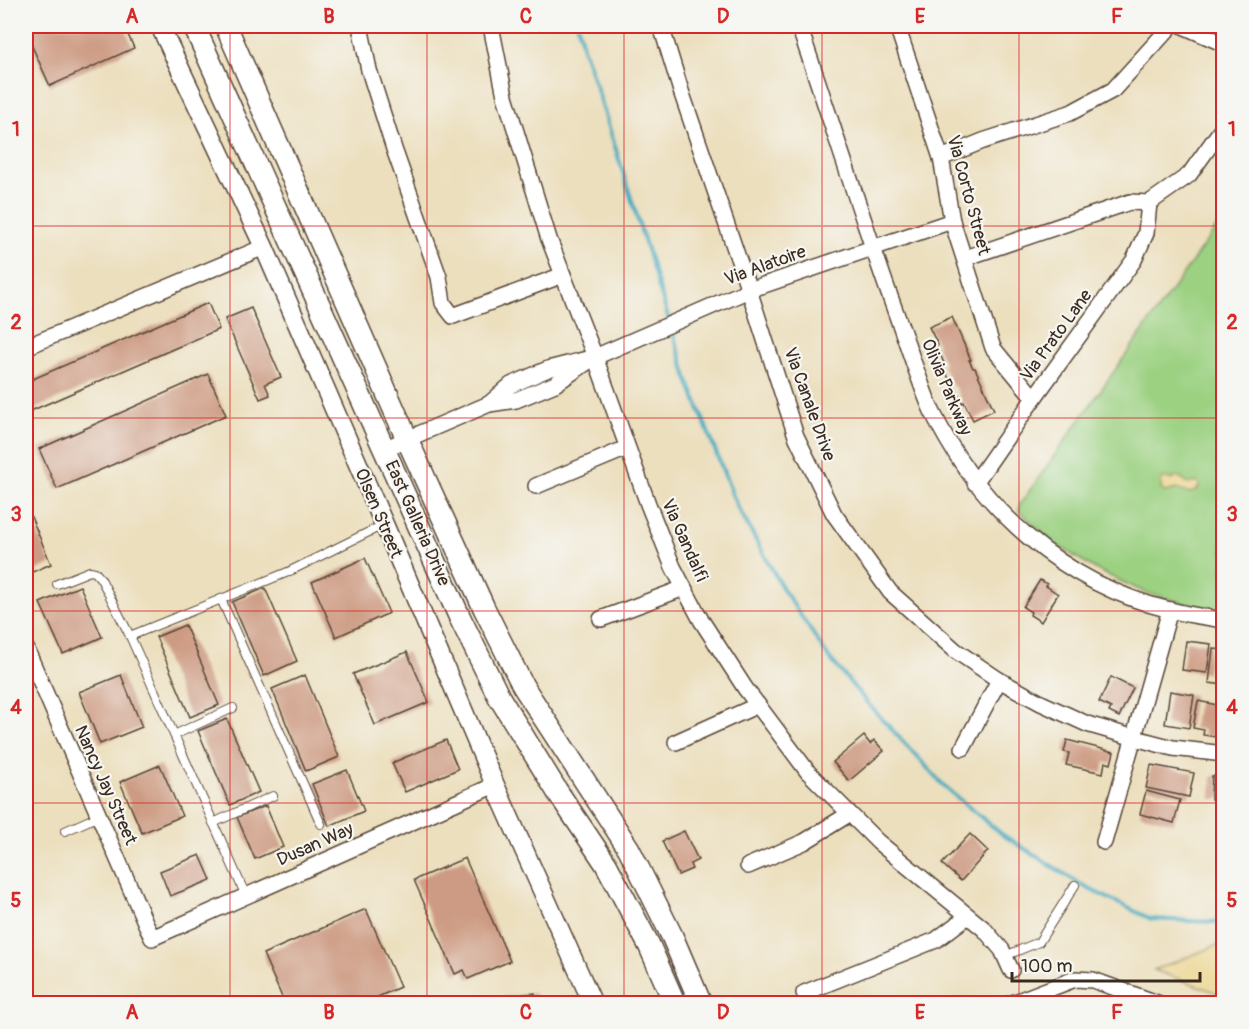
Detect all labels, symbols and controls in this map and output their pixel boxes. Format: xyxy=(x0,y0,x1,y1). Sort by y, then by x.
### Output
text: A xyxy=(126,4,139,29)
text: B xyxy=(323,4,335,29)
text: C xyxy=(520,4,532,29)
text: D xyxy=(717,4,730,29)
text: E xyxy=(915,4,926,29)
text: F xyxy=(1111,4,1123,29)
text: 1 xyxy=(12,117,20,142)
text: 1 xyxy=(1228,117,1236,142)
street label: Via Corto Street xyxy=(941,133,996,258)
street label: Via Alatoire xyxy=(721,240,809,291)
street label: Via Prato Lane xyxy=(1015,285,1098,386)
text: 2 xyxy=(10,310,22,335)
text: 2 xyxy=(1226,310,1238,335)
street label: Olivia Parkway xyxy=(916,335,977,439)
street label: Via Canale Drive xyxy=(778,344,841,464)
street label: East Galleria Drive xyxy=(380,457,456,590)
street label: Olsen Street xyxy=(349,465,408,562)
street label: Via Gandalfi xyxy=(656,495,713,585)
text: 3 xyxy=(10,502,22,527)
text: 3 xyxy=(1226,502,1238,527)
text: 4 xyxy=(10,695,22,720)
text: 4 xyxy=(1226,695,1238,720)
street label: Nancy Jay Street xyxy=(69,722,142,849)
street label: Dusan Way xyxy=(273,817,357,872)
text: 5 xyxy=(11,888,22,913)
text: 5 xyxy=(1227,888,1238,913)
scale bar xyxy=(1012,945,1200,983)
text: 100 m xyxy=(1021,955,1073,978)
text: A xyxy=(126,1000,139,1025)
text: B xyxy=(323,1000,335,1025)
text: C xyxy=(520,1000,532,1025)
text: D xyxy=(717,1000,730,1025)
text: E xyxy=(915,1000,926,1025)
text: F xyxy=(1111,1000,1123,1025)

